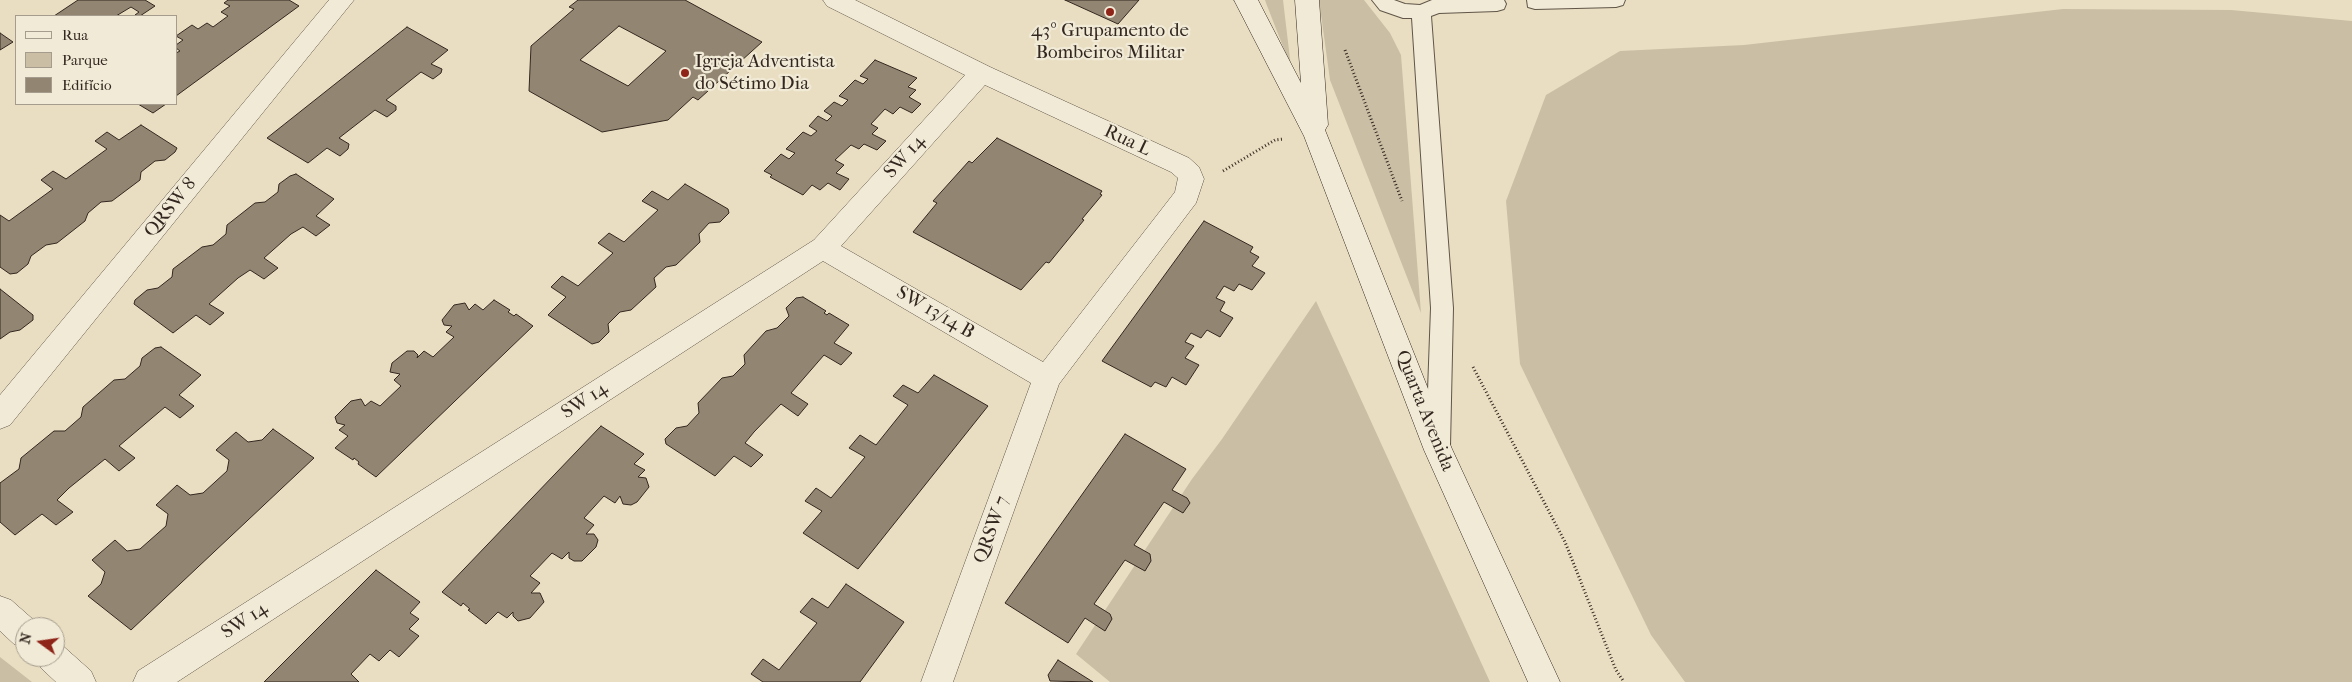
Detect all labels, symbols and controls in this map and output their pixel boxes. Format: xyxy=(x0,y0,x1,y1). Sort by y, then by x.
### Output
marker: 43º Grupamento de Bombeiros Militar xyxy=(1104,6,1116,18)
legend xyxy=(15,15,178,105)
place label: 43º Grupamento de Bombeiros Militar xyxy=(1031,20,1189,64)
text: Rua xyxy=(62,26,88,44)
text: Parque xyxy=(62,51,108,69)
place label: Igreja Adventista do Sétimo Dia xyxy=(695,51,835,95)
marker: Igreja Adventista do Sétimo Dia xyxy=(679,67,691,79)
text: Edifício xyxy=(62,76,112,94)
street label: Rua L xyxy=(1100,120,1154,162)
street label: SW 14 xyxy=(880,131,930,183)
street label: QRSW 8 xyxy=(140,174,202,242)
street label: SW 13/14 B xyxy=(892,282,978,344)
street label: Quarta Avenida xyxy=(1389,347,1459,475)
street label: SW 14 xyxy=(558,378,612,424)
street label: QRSW 7 xyxy=(969,493,1015,567)
street label: SW 14 xyxy=(218,598,272,644)
north arrow xyxy=(15,617,65,667)
text: N xyxy=(16,631,35,646)

